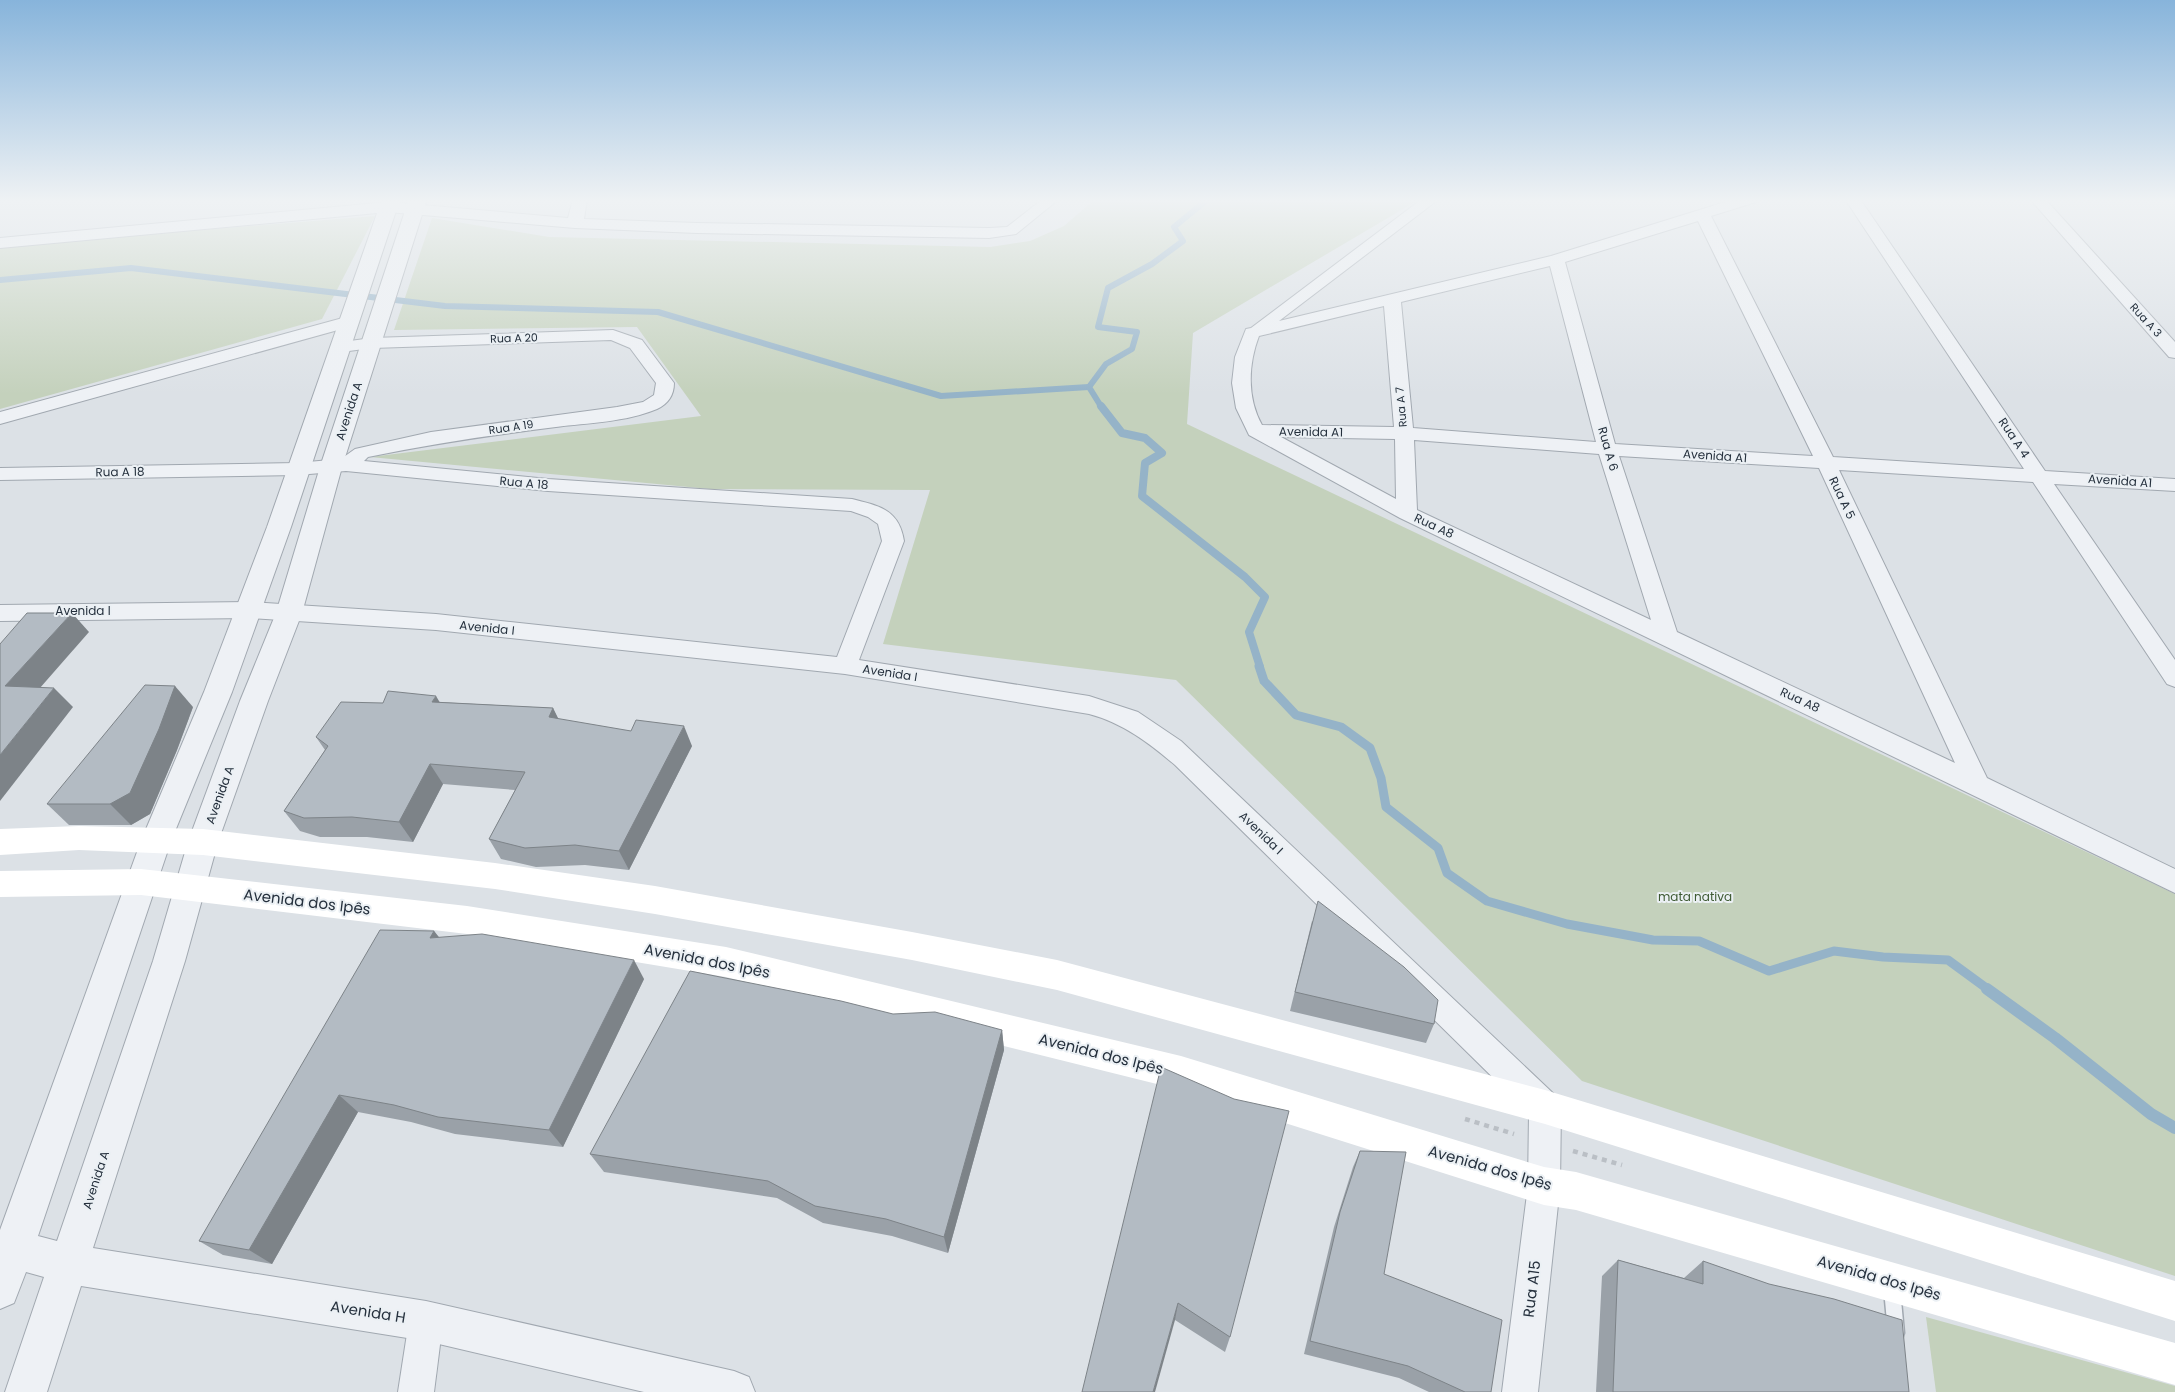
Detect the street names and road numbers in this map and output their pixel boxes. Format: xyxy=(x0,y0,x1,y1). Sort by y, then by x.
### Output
street label: Rua A 3 xyxy=(2126,299,2166,341)
street label: Rua A 20 xyxy=(490,329,538,347)
street label: Avenida A xyxy=(331,379,366,442)
street label: Rua A 7 xyxy=(1391,386,1411,428)
street label: Rua A 4 xyxy=(1995,414,2034,462)
street label: Rua A 19 xyxy=(488,416,534,438)
street label: Avenida A1 xyxy=(1279,422,1343,441)
street label: Rua A 6 xyxy=(1594,425,1623,473)
street label: Avenida A1 xyxy=(1682,445,1748,466)
street label: Rua A 18 xyxy=(95,463,145,480)
street label: Avenida A1 xyxy=(2087,470,2153,491)
street label: Rua A 18 xyxy=(499,472,549,493)
street label: Rua A 5 xyxy=(1825,474,1860,522)
street label: Rua A8 xyxy=(1412,509,1457,542)
street label: Avenida I xyxy=(55,602,111,619)
street label: Avenida I xyxy=(459,616,515,639)
street label: Avenida I xyxy=(861,660,919,685)
street label: Rua A8 xyxy=(1778,683,1823,716)
street label: Avenida A xyxy=(201,764,238,826)
street label: Avenida I xyxy=(1236,807,1287,858)
street label: Avenida dos Ipês xyxy=(242,883,372,920)
street label: Avenida dos Ipês xyxy=(642,938,772,983)
street label: Avenida dos Ipês xyxy=(1037,1028,1166,1079)
street label: Avenida dos Ipês xyxy=(1426,1140,1555,1195)
street label: Avenida A xyxy=(78,1148,113,1211)
street label: Avenida dos Ipês xyxy=(1815,1250,1944,1305)
street label: Rua A15 xyxy=(1518,1259,1545,1319)
street label: Avenida H xyxy=(329,1295,407,1328)

